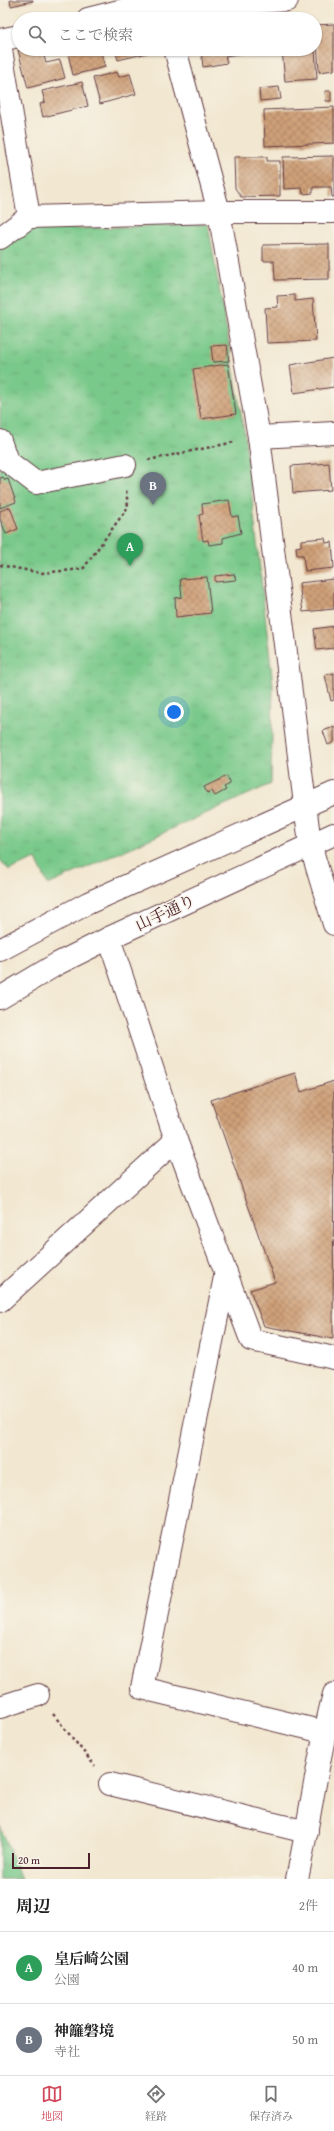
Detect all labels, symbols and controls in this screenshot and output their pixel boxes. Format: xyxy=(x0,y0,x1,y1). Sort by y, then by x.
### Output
search box xyxy=(12,12,322,56)
icon: search xyxy=(26,23,48,45)
text: ここで検索 xyxy=(58,24,133,45)
pin: B xyxy=(140,472,166,505)
pin: A xyxy=(117,533,143,566)
your location xyxy=(164,702,184,722)
street label: 山手通り xyxy=(131,888,199,936)
scale bar xyxy=(12,1851,90,1870)
text: 20 m xyxy=(18,1852,40,1868)
text: 周辺 xyxy=(16,1893,50,1918)
text: 2件 xyxy=(299,1896,318,1915)
text: 皇后崎公園 xyxy=(54,1948,129,1969)
text: A xyxy=(25,1958,33,1977)
text: 40 m xyxy=(292,1958,318,1977)
text: 公園 xyxy=(54,1970,80,1989)
text: 神籬磐境 xyxy=(54,2020,114,2041)
text: B xyxy=(25,2030,33,2049)
text: 50 m xyxy=(292,2030,318,2049)
text: 寺社 xyxy=(54,2042,80,2061)
tab: 地図 xyxy=(41,2083,63,2124)
tab: 経路 xyxy=(145,2083,167,2124)
tab: 保存済み xyxy=(249,2083,293,2124)

